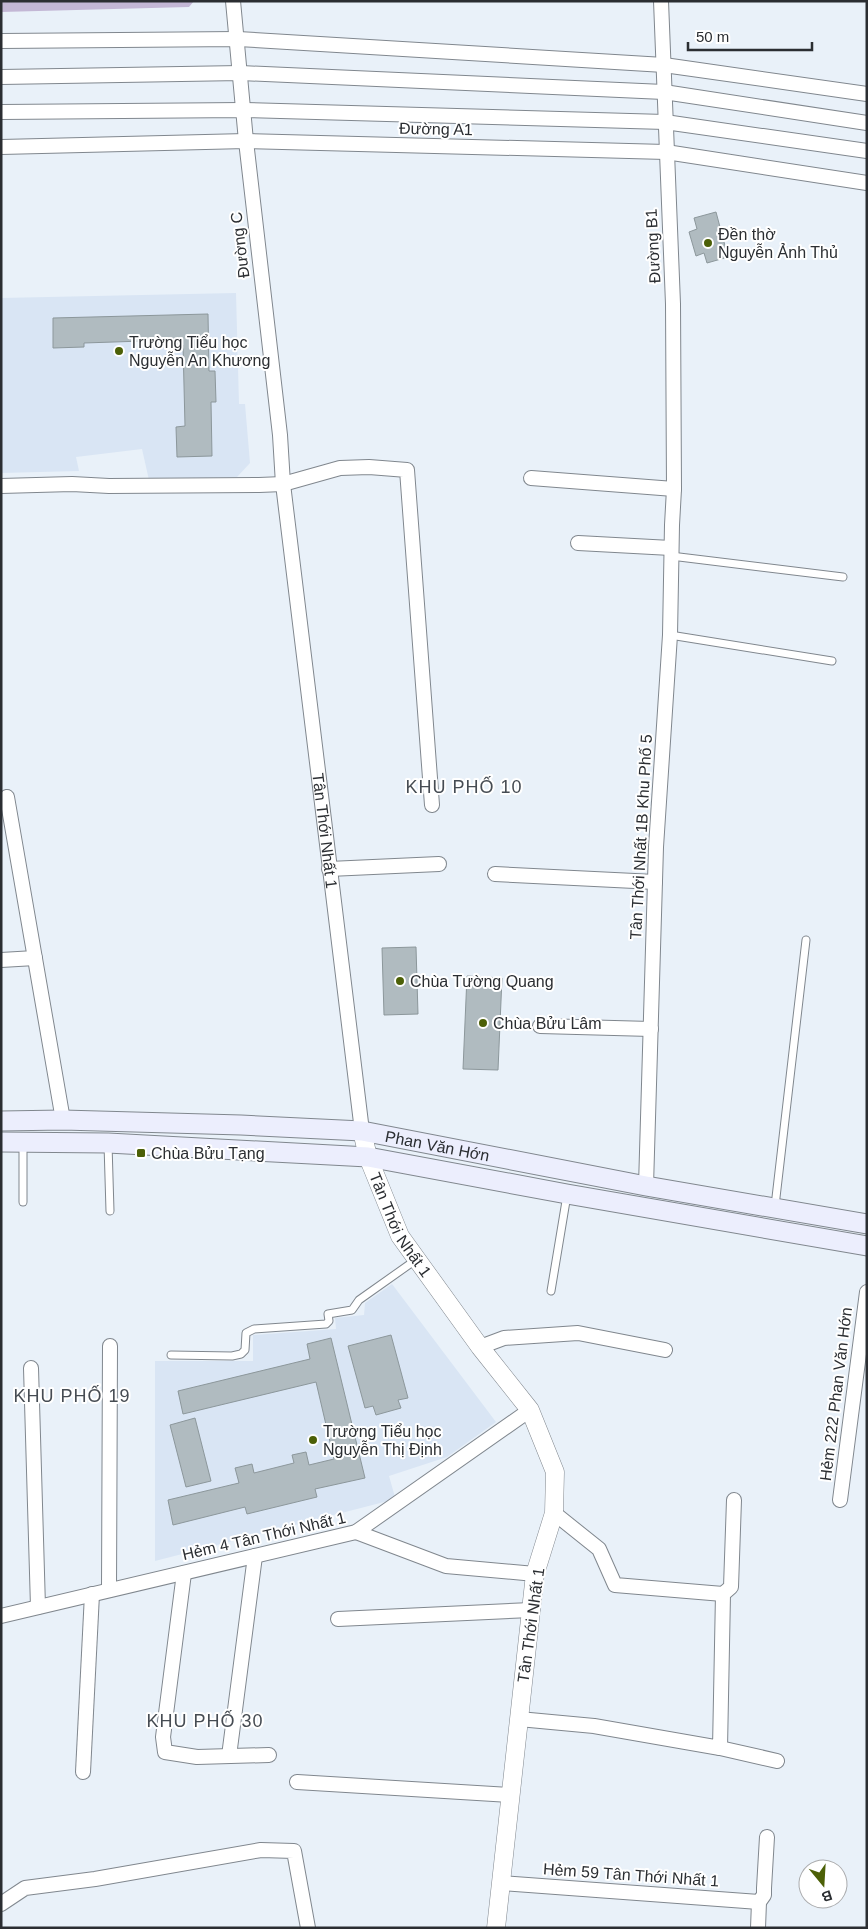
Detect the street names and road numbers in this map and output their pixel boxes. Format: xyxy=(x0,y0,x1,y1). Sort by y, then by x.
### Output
street label: Đường A1 xyxy=(399,120,473,138)
street label: Đường B1 xyxy=(643,208,663,284)
street label: Đường C xyxy=(228,211,252,279)
street label: Tân Thới Nhất 1B Khu Phố 5 xyxy=(627,734,655,940)
street label: Tân Thới Nhất 1 xyxy=(310,772,341,890)
street label: Phan Văn Hớn xyxy=(384,1127,491,1164)
street label: Tân Thới Nhất 1 xyxy=(367,1170,435,1280)
street label: Hẻm 222 Phan Văn Hớn xyxy=(817,1306,855,1482)
street label: Hẻm 4 Tân Thới Nhất 1 xyxy=(181,1509,348,1563)
street label: Tân Thới Nhất 1 xyxy=(515,1566,548,1684)
street label: Hẻm 59 Tân Thới Nhất 1 xyxy=(543,1860,720,1890)

